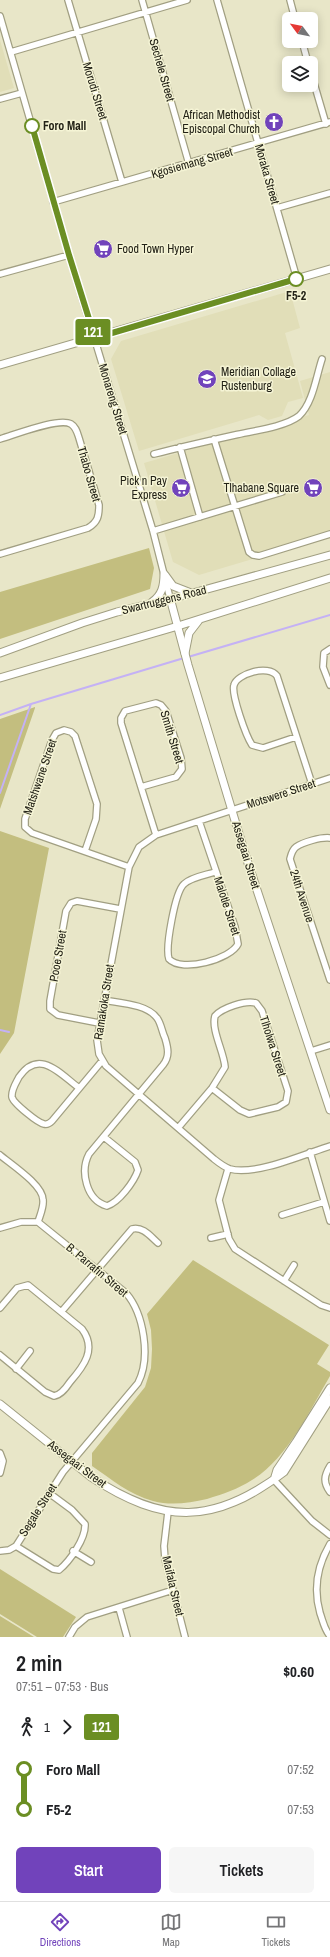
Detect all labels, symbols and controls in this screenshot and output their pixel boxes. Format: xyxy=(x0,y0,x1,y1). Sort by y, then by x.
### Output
north arrow xyxy=(282,12,318,48)
map controls xyxy=(282,12,318,92)
street label: Sechele Street xyxy=(145,37,179,103)
button: layers xyxy=(282,56,318,92)
street label: Morudi Street xyxy=(79,60,111,122)
place label: African Methodist Episcopal Church xyxy=(182,107,260,137)
church icon: African Methodist Episcopal Church xyxy=(263,111,285,133)
marker: Foro Mall xyxy=(24,118,40,134)
place label: Foro Mall xyxy=(43,118,87,134)
street label: Moraka Street xyxy=(251,142,283,206)
street label: Kgosiemang Street xyxy=(149,144,235,182)
supermarket icon: Food Town Hyper xyxy=(92,238,114,260)
place label: Food Town Hyper xyxy=(117,241,194,257)
marker: F5-2 xyxy=(288,271,304,287)
place label: F5-2 xyxy=(286,288,307,304)
line badge: 121 xyxy=(70,319,116,345)
text: 121 xyxy=(83,323,103,341)
street label: Monareng Street xyxy=(95,362,131,437)
place label: Meridian Collage Rustenburg xyxy=(221,364,296,394)
school or university icon: Meridian Collage Rustenburg xyxy=(196,368,218,390)
street label: Thabo Street xyxy=(73,444,105,504)
place label: Pick n Pay Express xyxy=(120,473,167,503)
supermarket icon: Pick n Pay Express xyxy=(170,477,192,499)
supermarket icon: Tlhabane Square xyxy=(302,477,324,499)
place label: Tlhabane Square xyxy=(224,480,299,496)
street label: Swartruggens Road xyxy=(120,582,208,618)
street label: Smith Street xyxy=(156,709,188,766)
street label: Matshwane Street xyxy=(20,737,61,817)
street label: Motswere Street xyxy=(244,775,318,813)
street label: Assegaai Street xyxy=(228,818,264,891)
street label: 24th Avenue xyxy=(286,868,318,924)
street label: Malotle Street xyxy=(210,875,244,938)
street label: Pooe Street xyxy=(46,929,70,983)
street label: Ramakoka Street xyxy=(90,963,118,1041)
street label: Tlholwa Street xyxy=(256,1014,290,1079)
street label: B. Parrafin Street xyxy=(63,1239,131,1301)
street label: Assegaai Street xyxy=(43,1436,110,1492)
street label: Segale Street xyxy=(15,1480,61,1540)
street label: Maifala Street xyxy=(158,1554,188,1618)
text: 2 min xyxy=(16,1648,62,1678)
text: $0.60 xyxy=(283,1661,314,1682)
text: 07:51 – 07:53 · Bus xyxy=(16,1678,108,1695)
icon: walk xyxy=(16,1716,38,1738)
icon: forward xyxy=(56,1716,78,1738)
text: 121 xyxy=(92,1718,111,1736)
text: 1 xyxy=(44,1719,50,1736)
text: Foro Mall xyxy=(46,1759,100,1780)
text: 07:52 xyxy=(287,1761,314,1778)
text: F5-2 xyxy=(46,1799,71,1820)
text: 07:53 xyxy=(287,1801,314,1818)
button: Start xyxy=(16,1847,161,1893)
button: Tickets xyxy=(169,1847,314,1893)
tab: Directions xyxy=(40,1911,81,1949)
tab: Map xyxy=(160,1911,182,1949)
tab: Tickets xyxy=(261,1911,290,1949)

